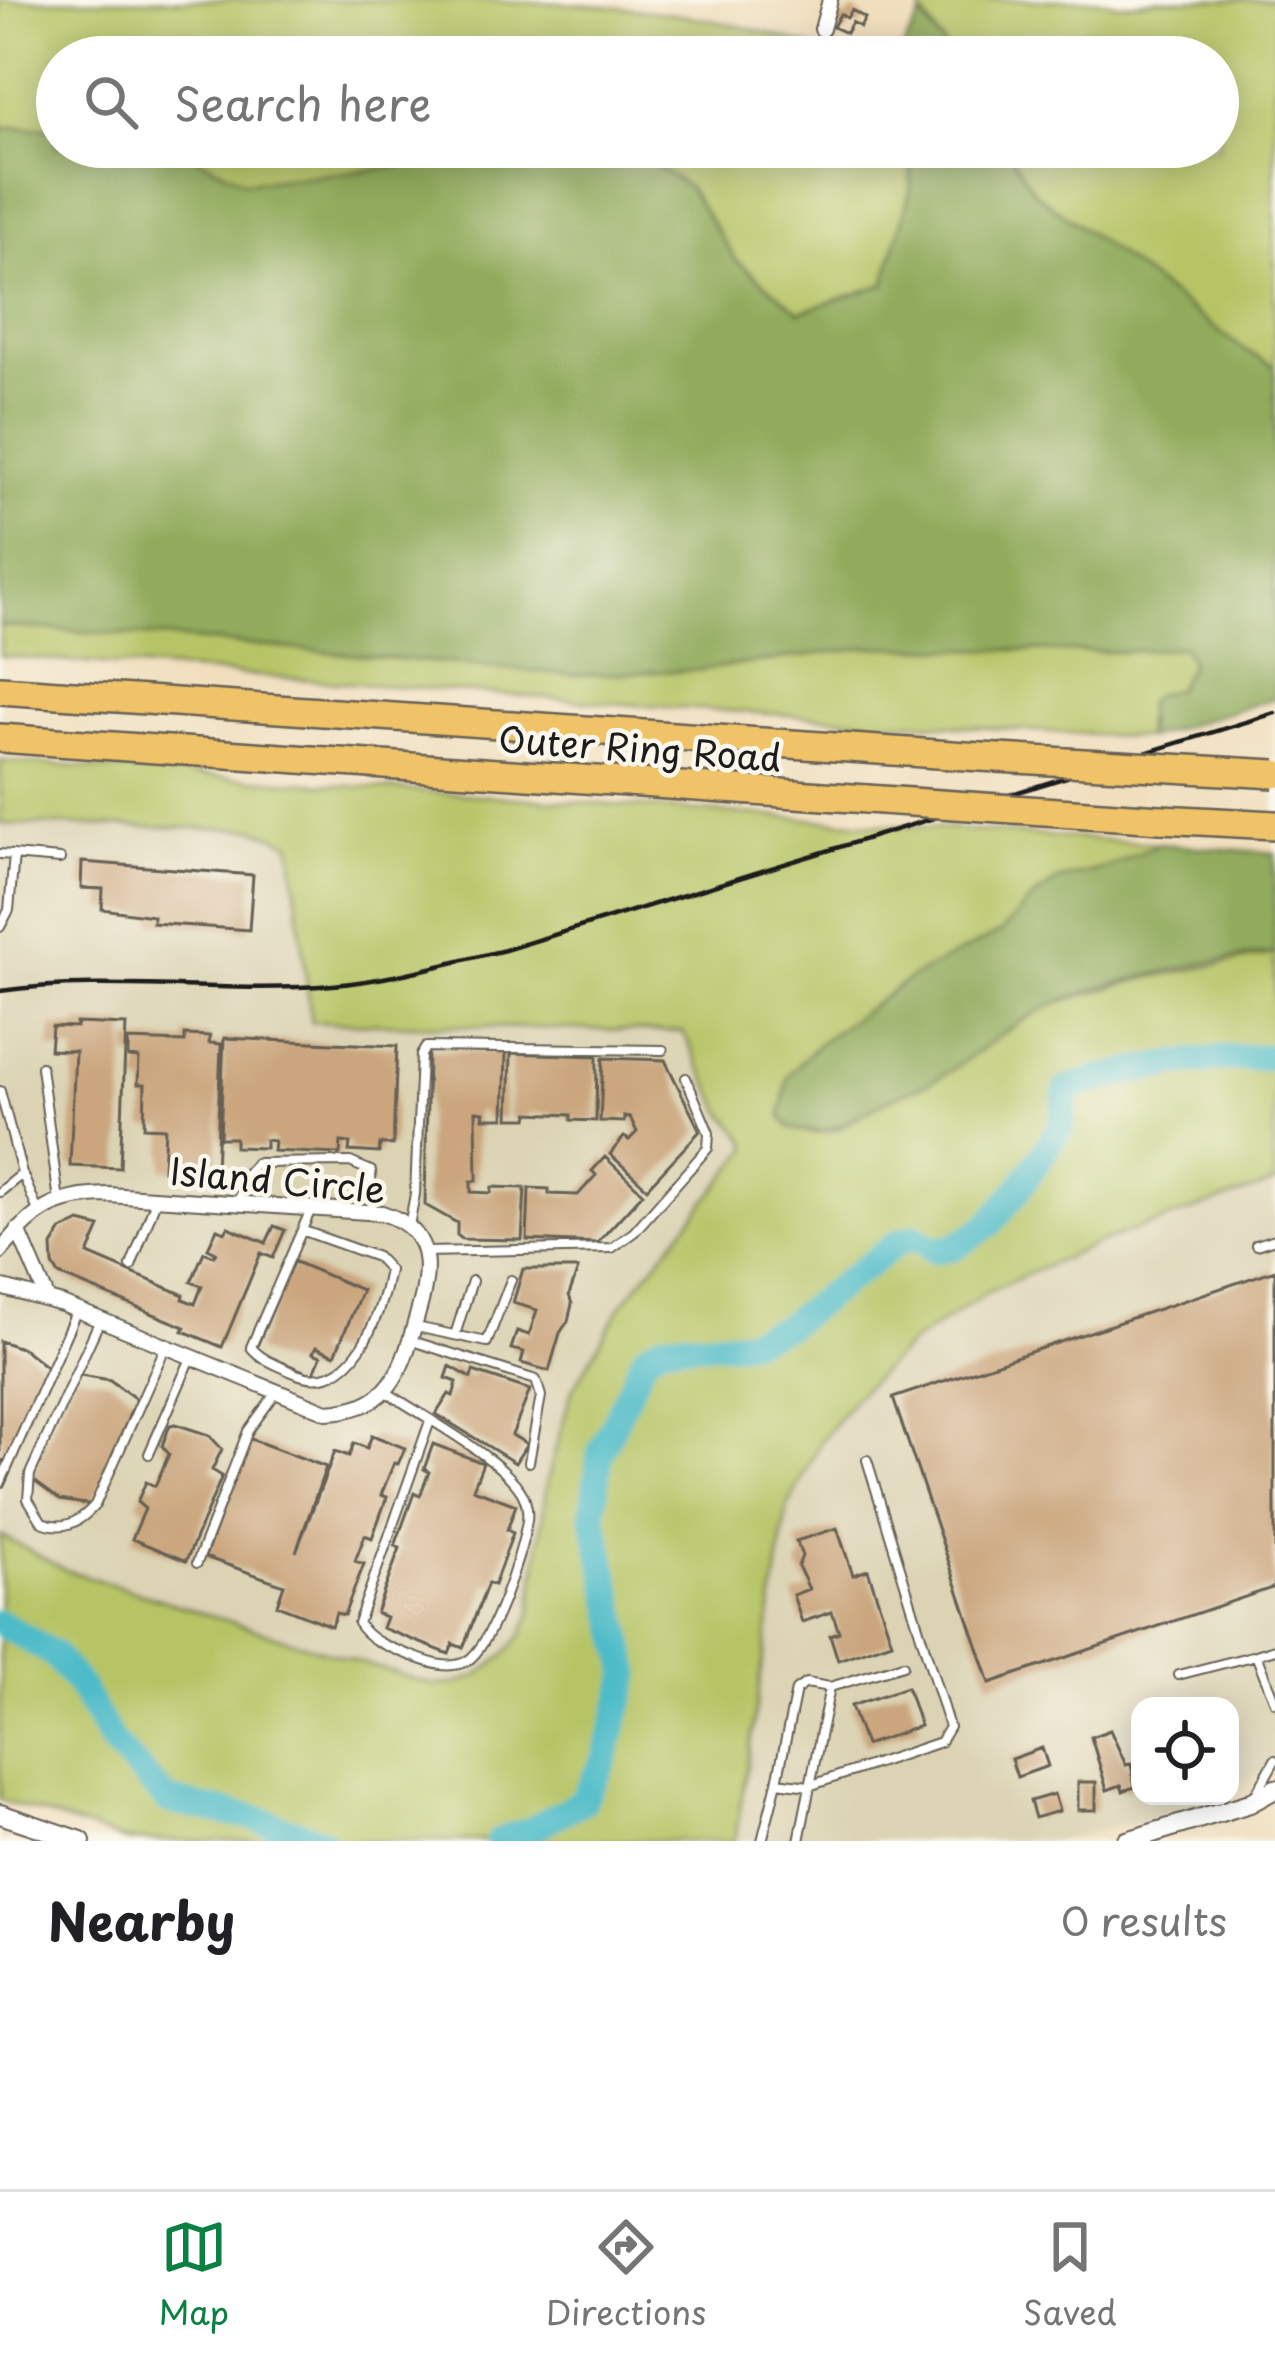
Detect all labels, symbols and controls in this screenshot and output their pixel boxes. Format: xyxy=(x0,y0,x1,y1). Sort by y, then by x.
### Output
search box xyxy=(36,36,1239,168)
text: Search here xyxy=(174,68,431,136)
icon: search xyxy=(78,69,144,135)
street label: Outer Ring Road xyxy=(497,710,783,784)
street label: Island Circle xyxy=(168,1143,388,1215)
map controls xyxy=(1131,1697,1239,1805)
button: locate xyxy=(1131,1697,1239,1805)
text: Nearby xyxy=(48,1881,235,1958)
text: 0 results xyxy=(1061,1890,1227,1949)
tab: Map xyxy=(158,2214,229,2336)
tab: Directions xyxy=(546,2214,706,2336)
tab: Saved xyxy=(1023,2214,1117,2336)

